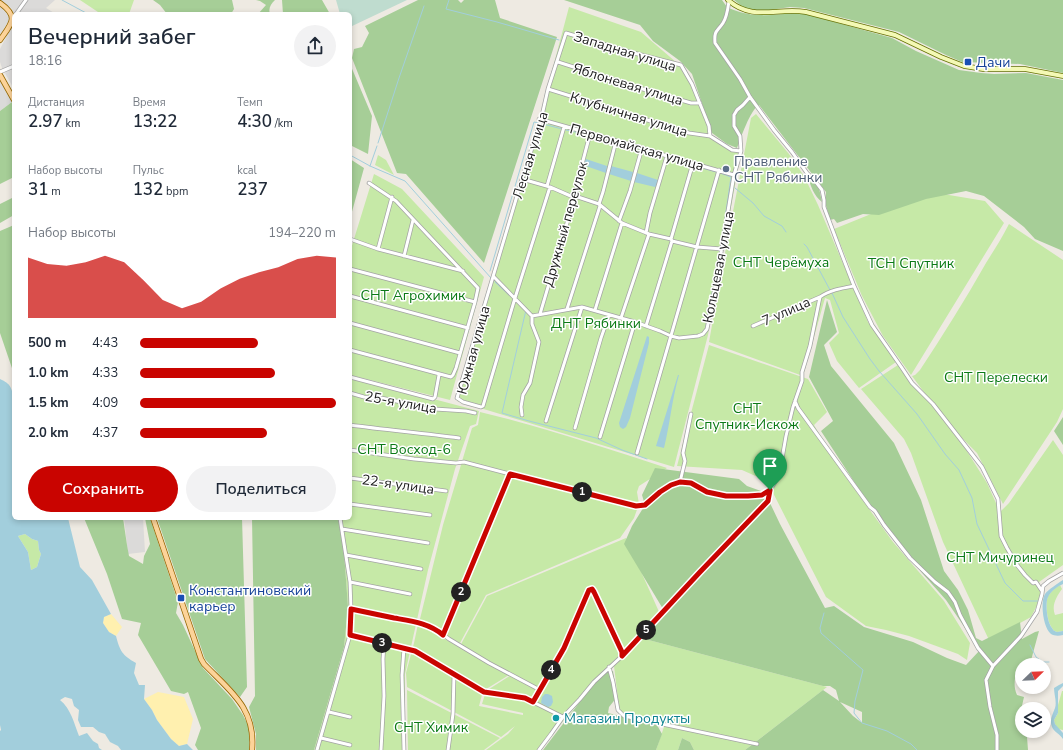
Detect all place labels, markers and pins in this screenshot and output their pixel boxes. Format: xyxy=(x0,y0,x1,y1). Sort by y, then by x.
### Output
place label: Дачи xyxy=(976,53,1010,72)
marker: Дачи xyxy=(963,57,973,67)
place label: Правление СНТ Рябинки xyxy=(734,152,822,187)
marker: Правление СНТ Рябинки xyxy=(721,164,731,174)
pin xyxy=(753,449,787,490)
pin: 1 xyxy=(572,482,592,502)
place label: Константиновский карьер xyxy=(189,581,311,616)
pin: 2 xyxy=(451,582,471,602)
marker: Константиновский карьер xyxy=(176,593,186,603)
pin: 5 xyxy=(636,620,656,640)
pin: 3 xyxy=(372,633,392,653)
pin: 4 xyxy=(541,660,561,680)
place label: Магазин Продукты xyxy=(564,709,690,728)
marker: Магазин Продукты xyxy=(551,713,561,723)

